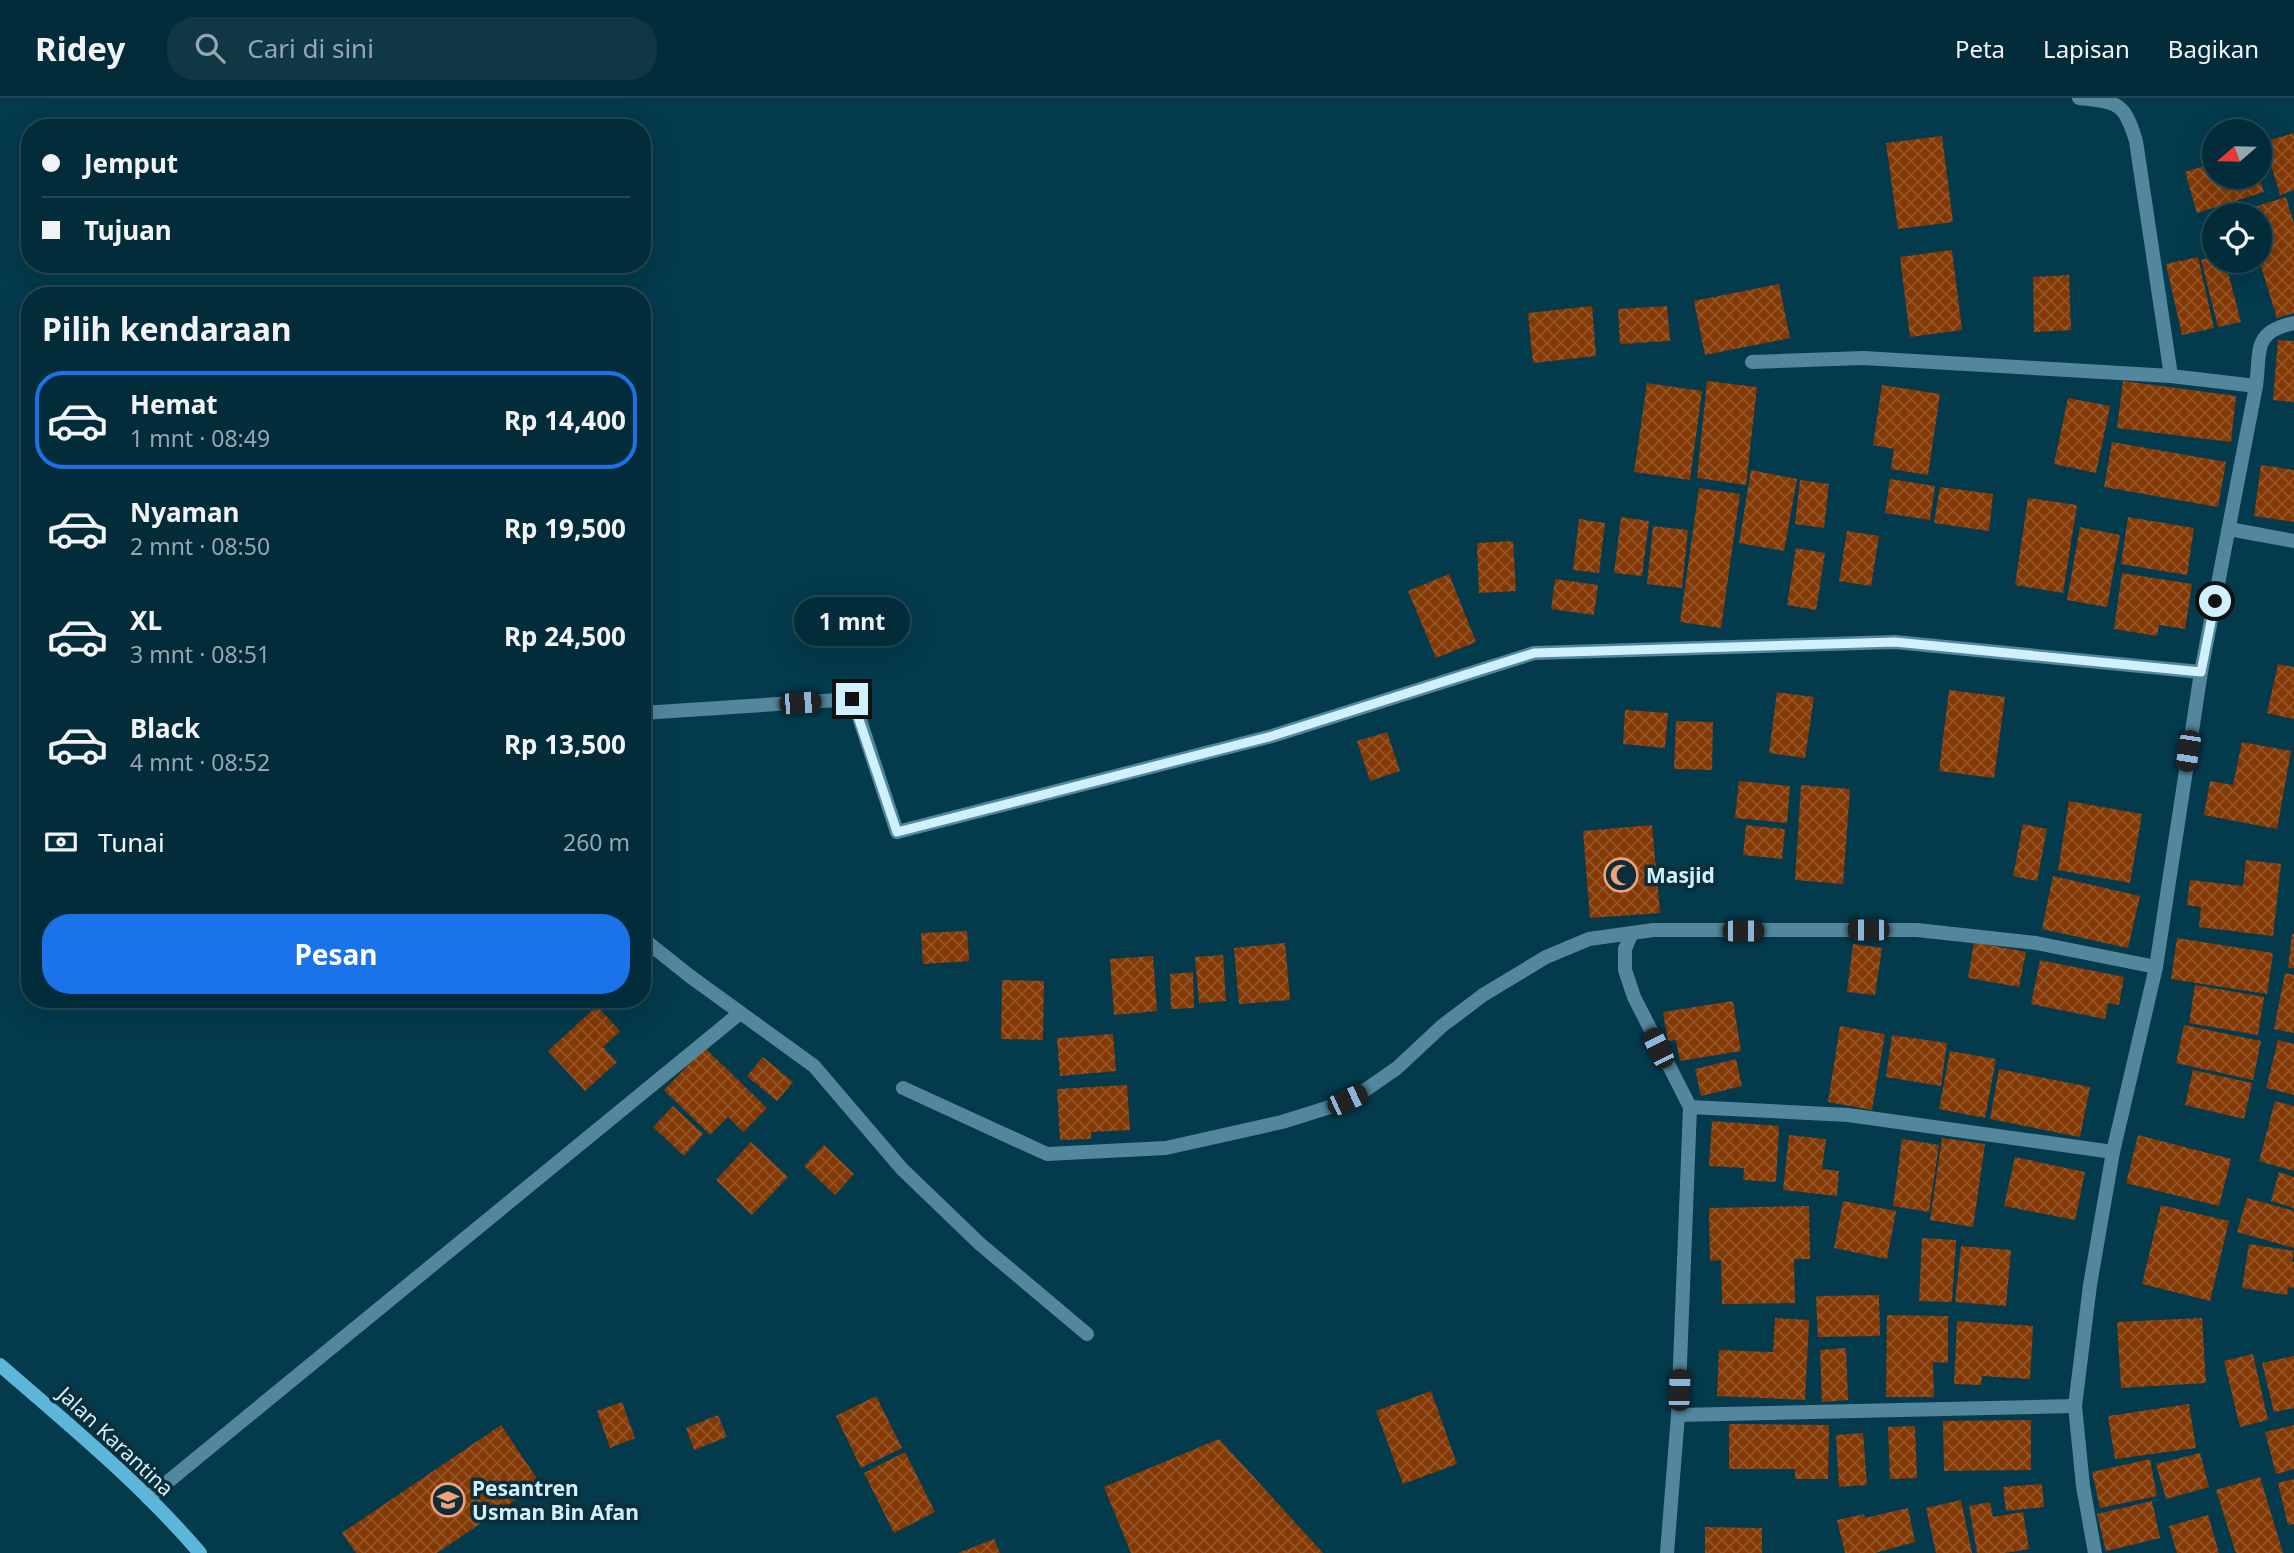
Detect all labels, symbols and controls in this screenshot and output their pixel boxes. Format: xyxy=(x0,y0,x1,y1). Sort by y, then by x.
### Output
search box xyxy=(167,17,657,80)
text: Ridey xyxy=(35,26,125,71)
icon: search xyxy=(191,29,229,67)
text: Cari di sini xyxy=(247,30,374,66)
text: Peta xyxy=(1955,32,2005,65)
text: Lapisan xyxy=(2043,32,2130,65)
text: Bagikan xyxy=(2168,32,2259,65)
north arrow xyxy=(2202,119,2272,189)
map controls xyxy=(2202,119,2272,273)
text: Jemput xyxy=(84,145,178,181)
button: locate xyxy=(2202,203,2272,273)
text: Tujuan xyxy=(84,212,172,248)
text: Pilih kendaraan xyxy=(42,307,292,350)
text: Hemat xyxy=(130,386,218,422)
icon: car xyxy=(46,389,109,452)
text: Rp 14,400 xyxy=(504,402,626,438)
text: 1 mnt · 08:49 xyxy=(130,422,270,454)
text: Nyaman xyxy=(130,494,239,530)
icon: car xyxy=(46,497,109,560)
text: Rp 19,500 xyxy=(504,510,626,546)
text: 2 mnt · 08:50 xyxy=(130,530,270,562)
route start xyxy=(2199,585,2231,617)
callout: 1 mnt xyxy=(794,598,910,646)
text: XL xyxy=(130,602,162,638)
icon: car xyxy=(46,605,109,668)
text: 1 mnt xyxy=(819,605,885,637)
text: Rp 24,500 xyxy=(504,618,626,654)
text: 3 mnt · 08:51 xyxy=(130,638,270,670)
route end xyxy=(836,683,868,715)
car xyxy=(779,691,822,715)
text: Black xyxy=(130,710,200,746)
icon: car xyxy=(46,713,109,776)
text: Rp 13,500 xyxy=(504,726,626,762)
car xyxy=(2175,729,2202,773)
text: 4 mnt · 08:52 xyxy=(130,746,270,778)
icon: cash xyxy=(42,823,80,861)
text: Tunai xyxy=(98,824,165,860)
text: 260 m xyxy=(563,826,630,858)
mosque icon: Masjid xyxy=(1602,856,1640,894)
place label: Masjid xyxy=(1646,861,1715,889)
button: Pesan xyxy=(42,914,630,994)
car xyxy=(1848,920,1890,941)
car xyxy=(1723,921,1765,942)
car xyxy=(1640,1025,1677,1071)
car xyxy=(1324,1082,1371,1118)
car xyxy=(1668,1369,1691,1411)
street label: Jalan Karantina xyxy=(51,1379,180,1502)
place label: Pesantren Usman Bin Afan xyxy=(472,1474,639,1526)
school or university icon: Pesantren Usman Bin Afan xyxy=(429,1481,467,1519)

